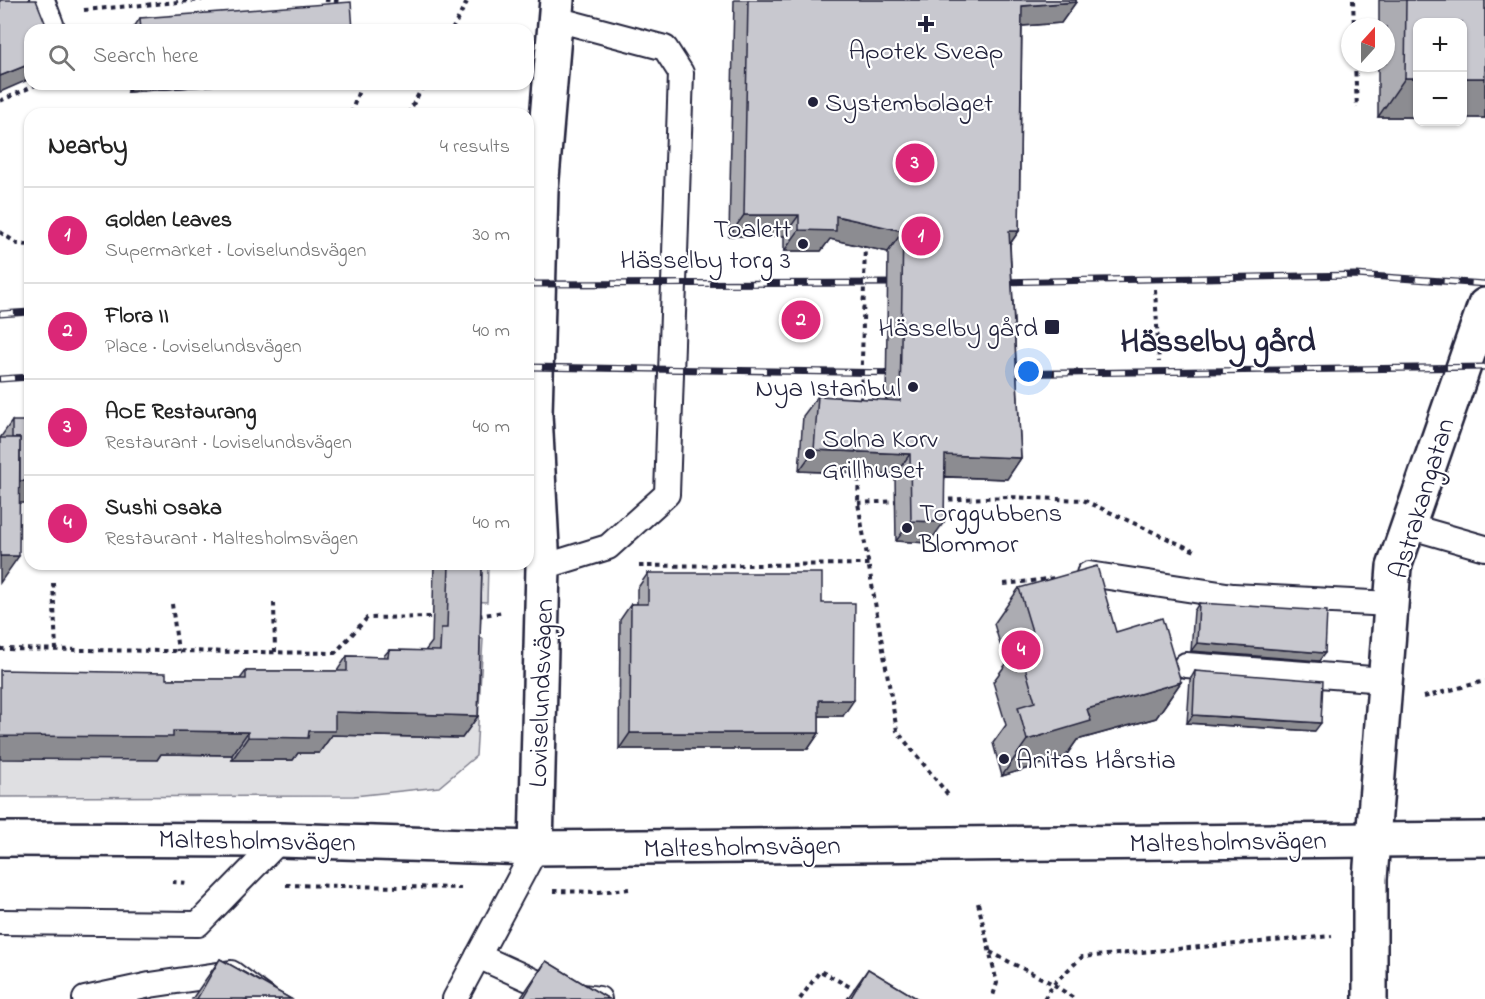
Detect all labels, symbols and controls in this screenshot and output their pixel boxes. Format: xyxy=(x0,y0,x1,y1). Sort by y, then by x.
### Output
marker: Apotek Sveap xyxy=(919,17,933,31)
north arrow xyxy=(1341,18,1395,72)
map controls xyxy=(1413,18,1467,126)
button: + xyxy=(1413,18,1467,72)
search box xyxy=(24,24,534,90)
place label: Apotek Sveap xyxy=(848,33,1004,72)
icon: search xyxy=(45,41,78,74)
text: Search here xyxy=(93,41,198,73)
button: − xyxy=(1413,72,1467,126)
place label: Systembolaget xyxy=(825,85,993,124)
marker: Systembolaget xyxy=(806,95,820,109)
text: Nearby xyxy=(48,128,127,166)
text: 4 results xyxy=(440,133,510,162)
pin: 3 xyxy=(896,140,934,186)
text: Golden Leaves xyxy=(105,205,232,237)
place label: Toalett Hässelby torg 3 xyxy=(620,211,791,281)
pin: 1 xyxy=(902,214,940,258)
text: 1 xyxy=(64,221,71,250)
text: 30 m xyxy=(473,221,510,250)
text: Supermarket · Loviselundsvägen xyxy=(105,237,366,266)
marker: Toalett Hässelby torg 3 xyxy=(796,237,810,251)
pin: 2 xyxy=(782,298,820,342)
text: Flora II xyxy=(105,301,169,333)
place label: Hässelby gård xyxy=(878,310,1038,349)
text: 2 xyxy=(63,317,72,346)
text: 40 m xyxy=(473,317,510,346)
marker: Hässelby gård xyxy=(1043,318,1061,336)
district label: Hässelby gård xyxy=(1120,319,1316,368)
text: Place · Loviselundsvägen xyxy=(105,333,302,362)
your location xyxy=(1014,357,1043,386)
place label: Nya Istanbul xyxy=(755,370,901,409)
marker: Nya Istanbul xyxy=(906,380,920,394)
text: AOE Restaurang xyxy=(105,397,256,429)
text: 3 xyxy=(63,413,72,442)
text: 40 m xyxy=(473,413,510,442)
street label: Astrakangatan xyxy=(1381,414,1466,584)
place label: Solna Korv Grillhuset xyxy=(822,421,938,491)
text: Restaurant · Loviselundsvägen xyxy=(105,429,352,458)
marker: Solna Korv Grillhuset xyxy=(803,447,817,461)
text: Sushi Osaka xyxy=(105,493,222,525)
place label: Torggubbens Blommor xyxy=(918,495,1062,565)
text: 4 xyxy=(63,509,72,538)
text: 40 m xyxy=(473,509,510,538)
marker: Torggubbens Blommor xyxy=(900,521,914,535)
text: Restaurant · Maltesholmsvägen xyxy=(105,525,358,554)
street label: Loviselundsvägen xyxy=(520,598,565,788)
pin: 4 xyxy=(1002,628,1040,672)
place label: Anitas Hårstia xyxy=(1016,742,1176,781)
marker: Anitas Hårstia xyxy=(997,752,1011,766)
street label: Maltesholmsvägen xyxy=(158,821,356,864)
street label: Maltesholmsvägen xyxy=(1129,822,1327,865)
street label: Maltesholmsvägen xyxy=(643,827,841,870)

